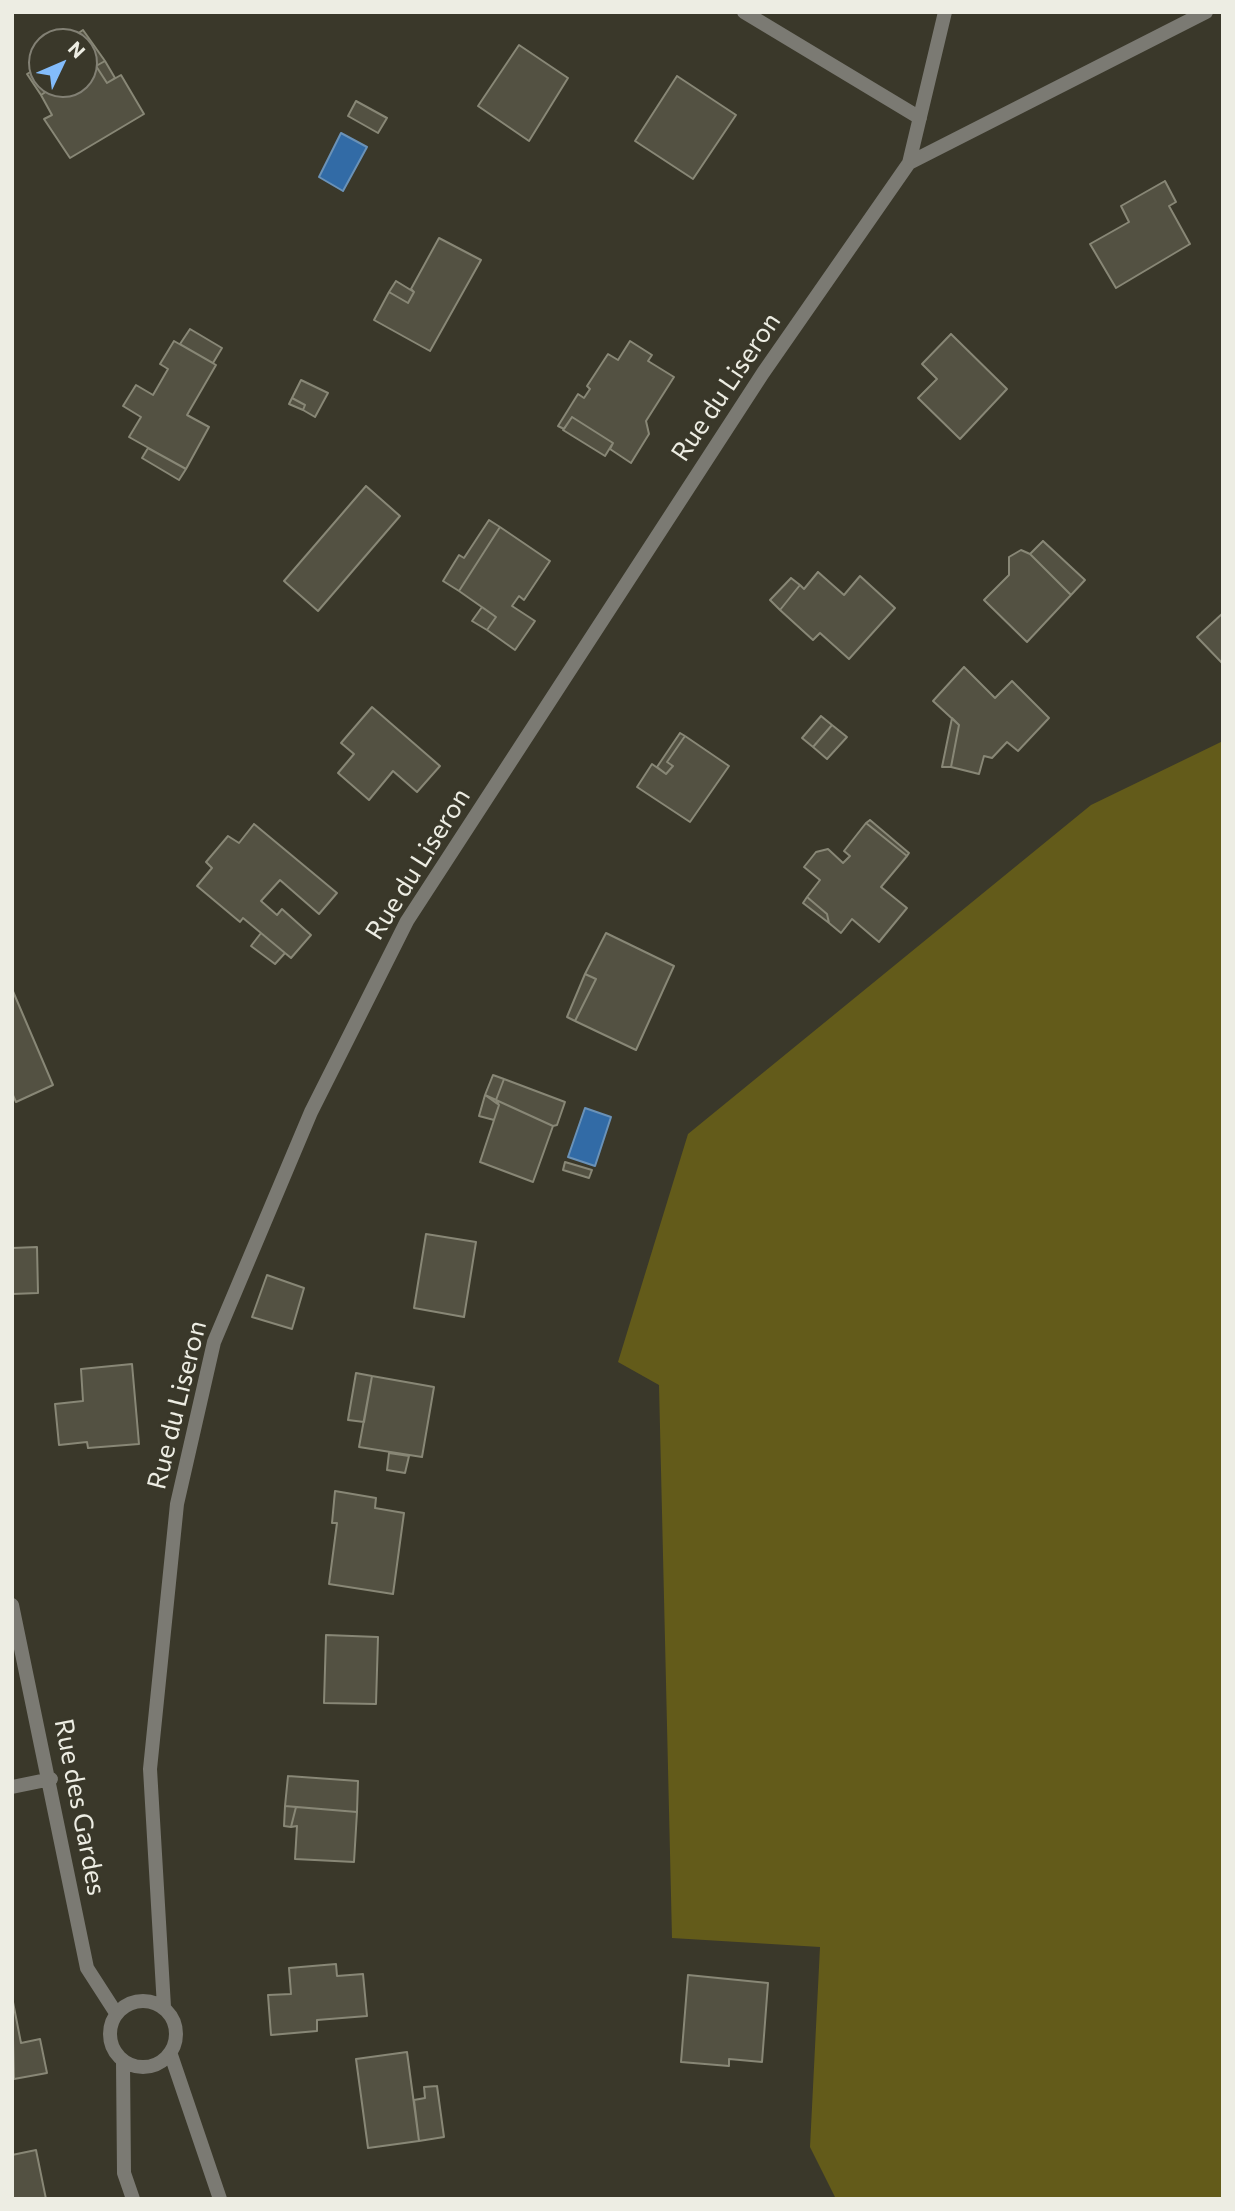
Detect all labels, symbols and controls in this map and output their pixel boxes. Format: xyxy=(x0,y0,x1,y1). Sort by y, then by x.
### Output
north arrow xyxy=(28,28,98,98)
text: N xyxy=(64,36,90,63)
street label: Rue du Liseron xyxy=(665,307,787,467)
street label: Rue du Liseron xyxy=(359,783,477,945)
street label: Rue du Liseron xyxy=(141,1318,213,1492)
street label: Rue des Gardes xyxy=(48,1716,112,1898)

